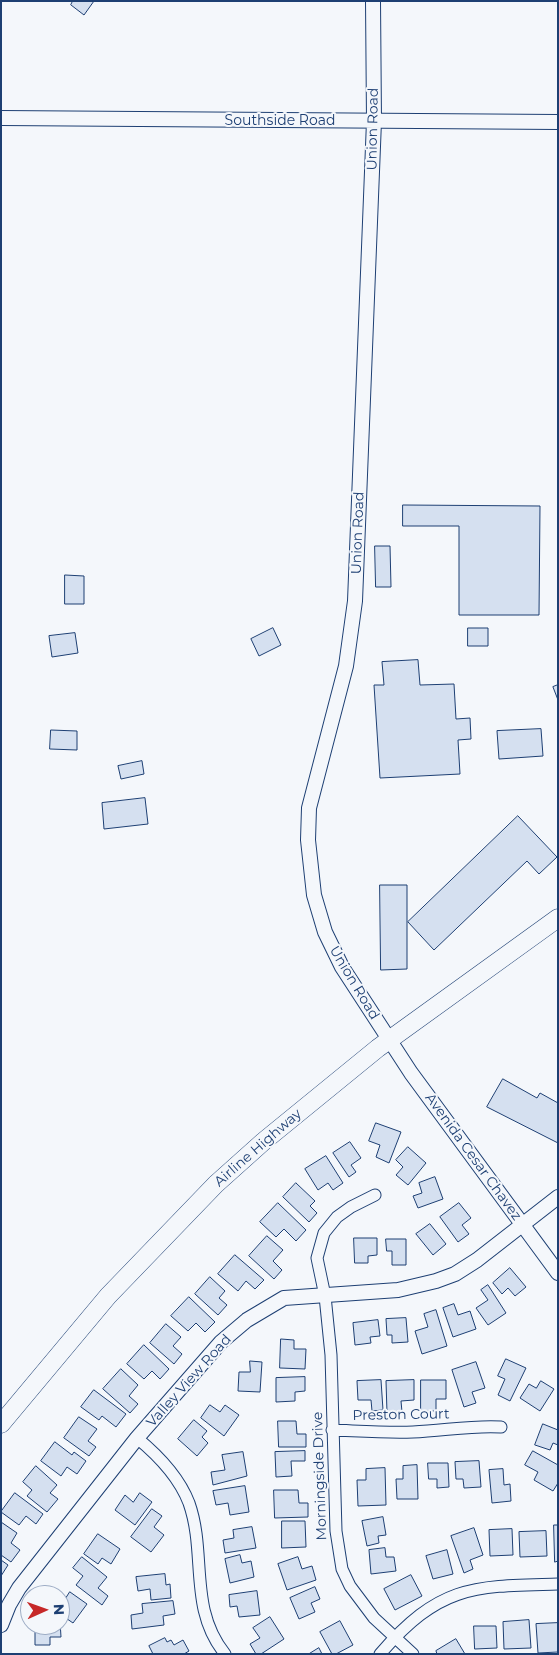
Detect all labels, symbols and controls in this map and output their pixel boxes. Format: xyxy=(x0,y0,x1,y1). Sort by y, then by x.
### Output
street label: Union Road xyxy=(364,87,382,171)
street label: Southside Road xyxy=(225,113,335,129)
street label: Union Road xyxy=(348,491,368,575)
street label: Union Road xyxy=(325,943,383,1023)
street label: Avenida Cesar Chavez xyxy=(421,1090,525,1224)
street label: Airline Highway xyxy=(211,1106,305,1190)
street label: Valley View Road xyxy=(143,1331,235,1431)
street label: Preston Court xyxy=(352,1406,450,1424)
street label: Morningside Drive xyxy=(309,1411,331,1541)
north arrow xyxy=(20,1585,70,1635)
text: N xyxy=(50,1604,68,1615)

